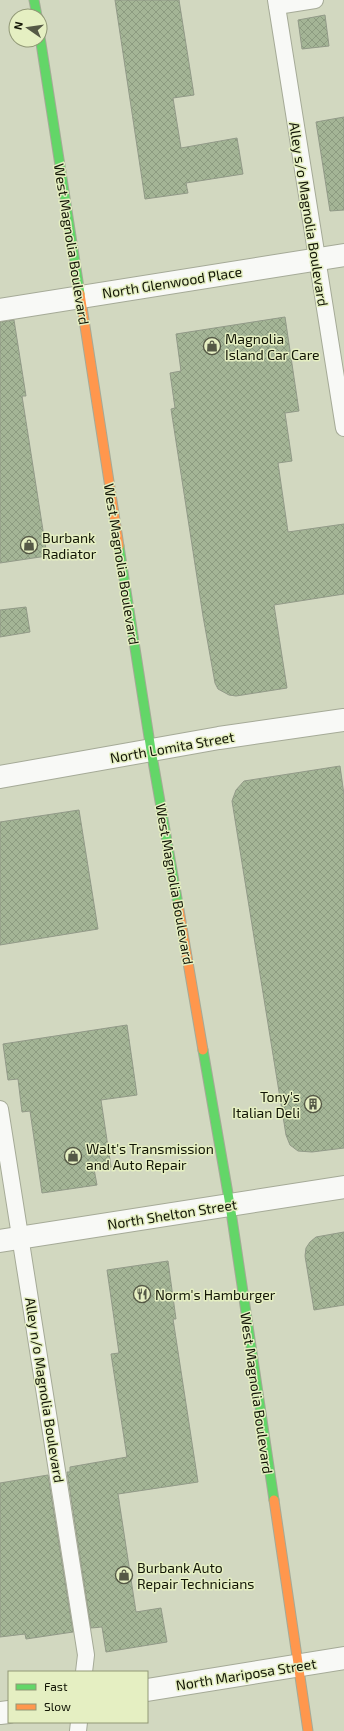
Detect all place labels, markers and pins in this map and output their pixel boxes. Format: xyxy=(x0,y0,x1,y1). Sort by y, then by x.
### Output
place label: Magnolia Island Car Care xyxy=(225,330,320,363)
shop icon: Magnolia Island Car Care xyxy=(202,336,222,356)
place label: Burbank Radiator xyxy=(42,529,97,562)
shop icon: Burbank Radiator xyxy=(19,535,39,555)
place label: Tony's Italian Deli xyxy=(232,1088,300,1121)
building icon: Tony's Italian Deli xyxy=(303,1094,323,1114)
place label: Walt's Transmission and Auto Repair xyxy=(86,1140,214,1173)
shop icon: Walt's Transmission and Auto Repair xyxy=(63,1146,83,1166)
restaurant icon: Norm's Hamburger xyxy=(132,1284,152,1304)
place label: Norm's Hamburger xyxy=(155,1286,276,1303)
place label: Burbank Auto Repair Technicians xyxy=(137,1559,254,1592)
shop icon: Burbank Auto Repair Technicians xyxy=(114,1565,134,1585)

